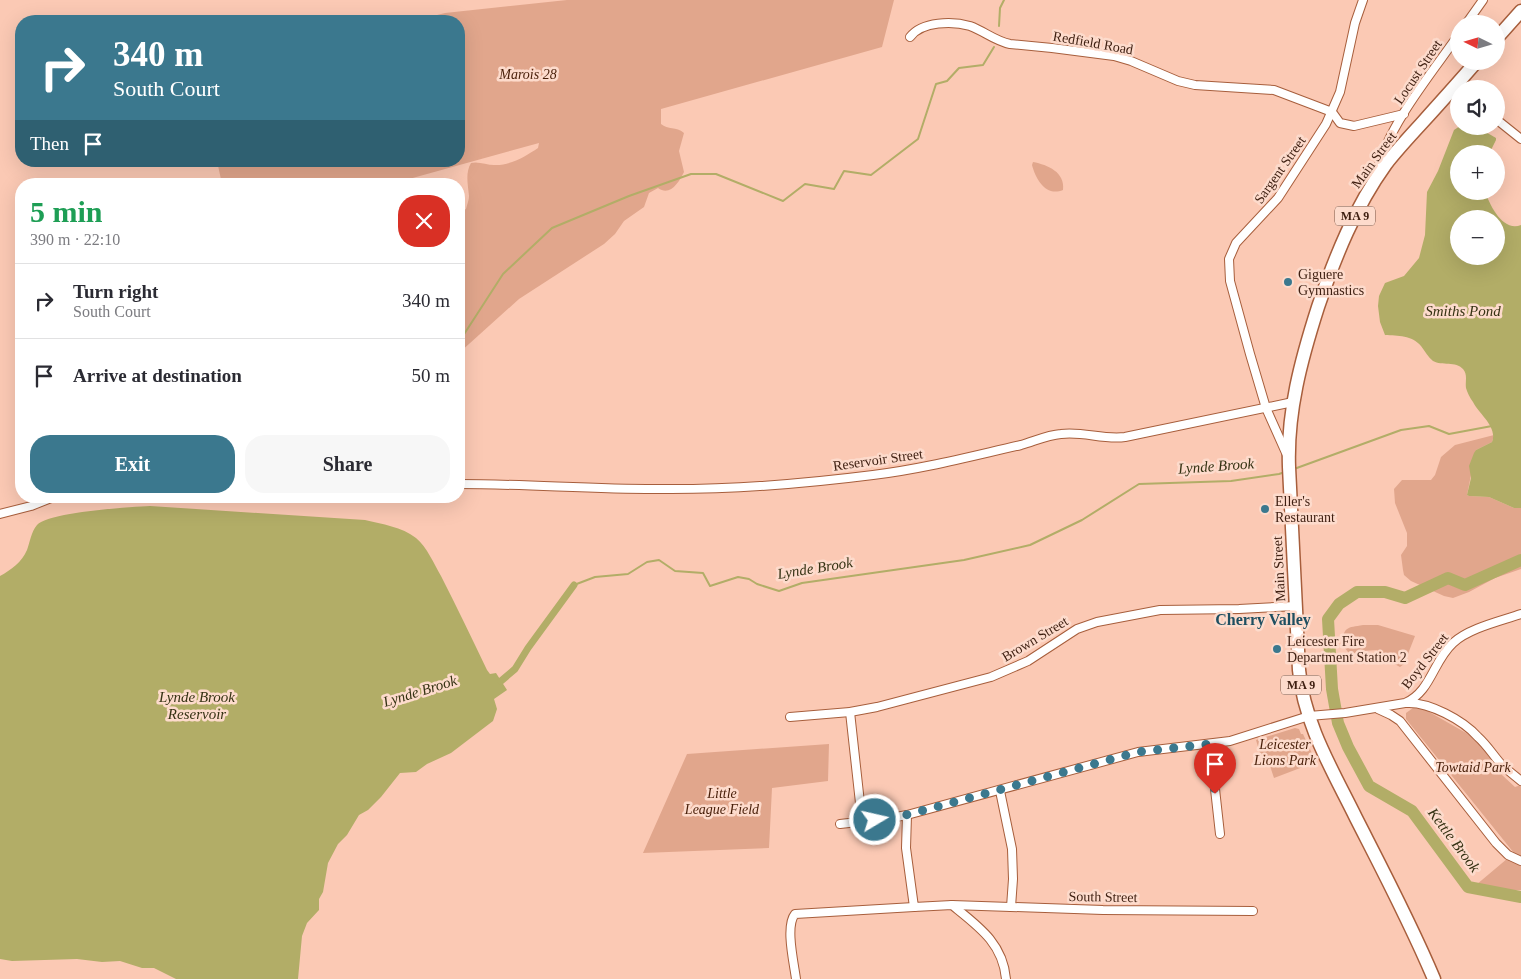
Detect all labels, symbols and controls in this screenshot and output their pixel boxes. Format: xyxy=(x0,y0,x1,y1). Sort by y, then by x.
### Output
north arrow xyxy=(1450,15,1505,70)
map controls xyxy=(1450,15,1505,265)
street label: Redfield Road xyxy=(1052,29,1134,57)
icon: right xyxy=(30,35,95,100)
text: 340 m xyxy=(113,35,203,74)
street label: Locust Street xyxy=(1391,37,1445,107)
park label: Marois 28 xyxy=(498,67,557,82)
text: South Court xyxy=(113,76,220,101)
button: sound xyxy=(1450,80,1505,135)
street label: Main Street xyxy=(1349,129,1399,191)
icon: arrive xyxy=(79,130,107,158)
text: Then xyxy=(30,133,69,154)
street label: Sargent Street xyxy=(1251,133,1309,207)
button: + xyxy=(1450,145,1505,200)
text: 5 min xyxy=(30,195,103,228)
button: close xyxy=(398,195,450,247)
road number: MA 9 xyxy=(1335,207,1375,226)
button: − xyxy=(1450,210,1505,265)
text: 390 m · 22:10 xyxy=(30,231,120,248)
place label: Giguere Gymnastics xyxy=(1298,267,1364,298)
marker: Giguere Gymnastics xyxy=(1282,276,1294,288)
text: Turn right xyxy=(73,281,158,302)
icon: right xyxy=(30,287,58,315)
text: 340 m xyxy=(402,290,450,311)
text: South Court xyxy=(73,303,151,320)
water label: Smiths Pond xyxy=(1425,303,1501,319)
icon: arrive xyxy=(30,362,58,390)
text: Arrive at destination xyxy=(73,365,242,386)
text: 50 m xyxy=(411,365,450,386)
button: Exit xyxy=(30,435,235,493)
button: Share xyxy=(245,435,450,493)
street label: Reservoir Street xyxy=(832,446,924,474)
water label: Lynde Brook xyxy=(1177,455,1255,477)
place label: Eller's Restaurant xyxy=(1275,494,1335,525)
marker: Eller's Restaurant xyxy=(1259,503,1271,515)
street label: Main Street xyxy=(1270,536,1288,602)
water label: Lynde Brook xyxy=(775,554,854,582)
district label: Cherry Valley xyxy=(1215,611,1311,629)
street label: Brown Street xyxy=(999,613,1071,665)
street label: Boyd Street xyxy=(1399,630,1451,692)
place label: Leicester Fire Department Station 2 xyxy=(1287,634,1407,665)
marker: Leicester Fire Department Station 2 xyxy=(1271,643,1283,655)
water label: Lynde Brook xyxy=(380,672,459,710)
road number: MA 9 xyxy=(1281,676,1321,694)
water label: Lynde Brook Reservoir xyxy=(158,689,235,722)
park label: Leicester Lions Park xyxy=(1253,737,1317,768)
pin xyxy=(1194,743,1236,794)
icon: arrive xyxy=(1201,750,1229,778)
park label: Towtaid Park xyxy=(1435,760,1511,775)
park label: Little League Field xyxy=(684,786,760,817)
position arrow xyxy=(848,793,900,845)
water label: Kettle Brook xyxy=(1424,804,1483,875)
street label: South Street xyxy=(1068,889,1138,905)

